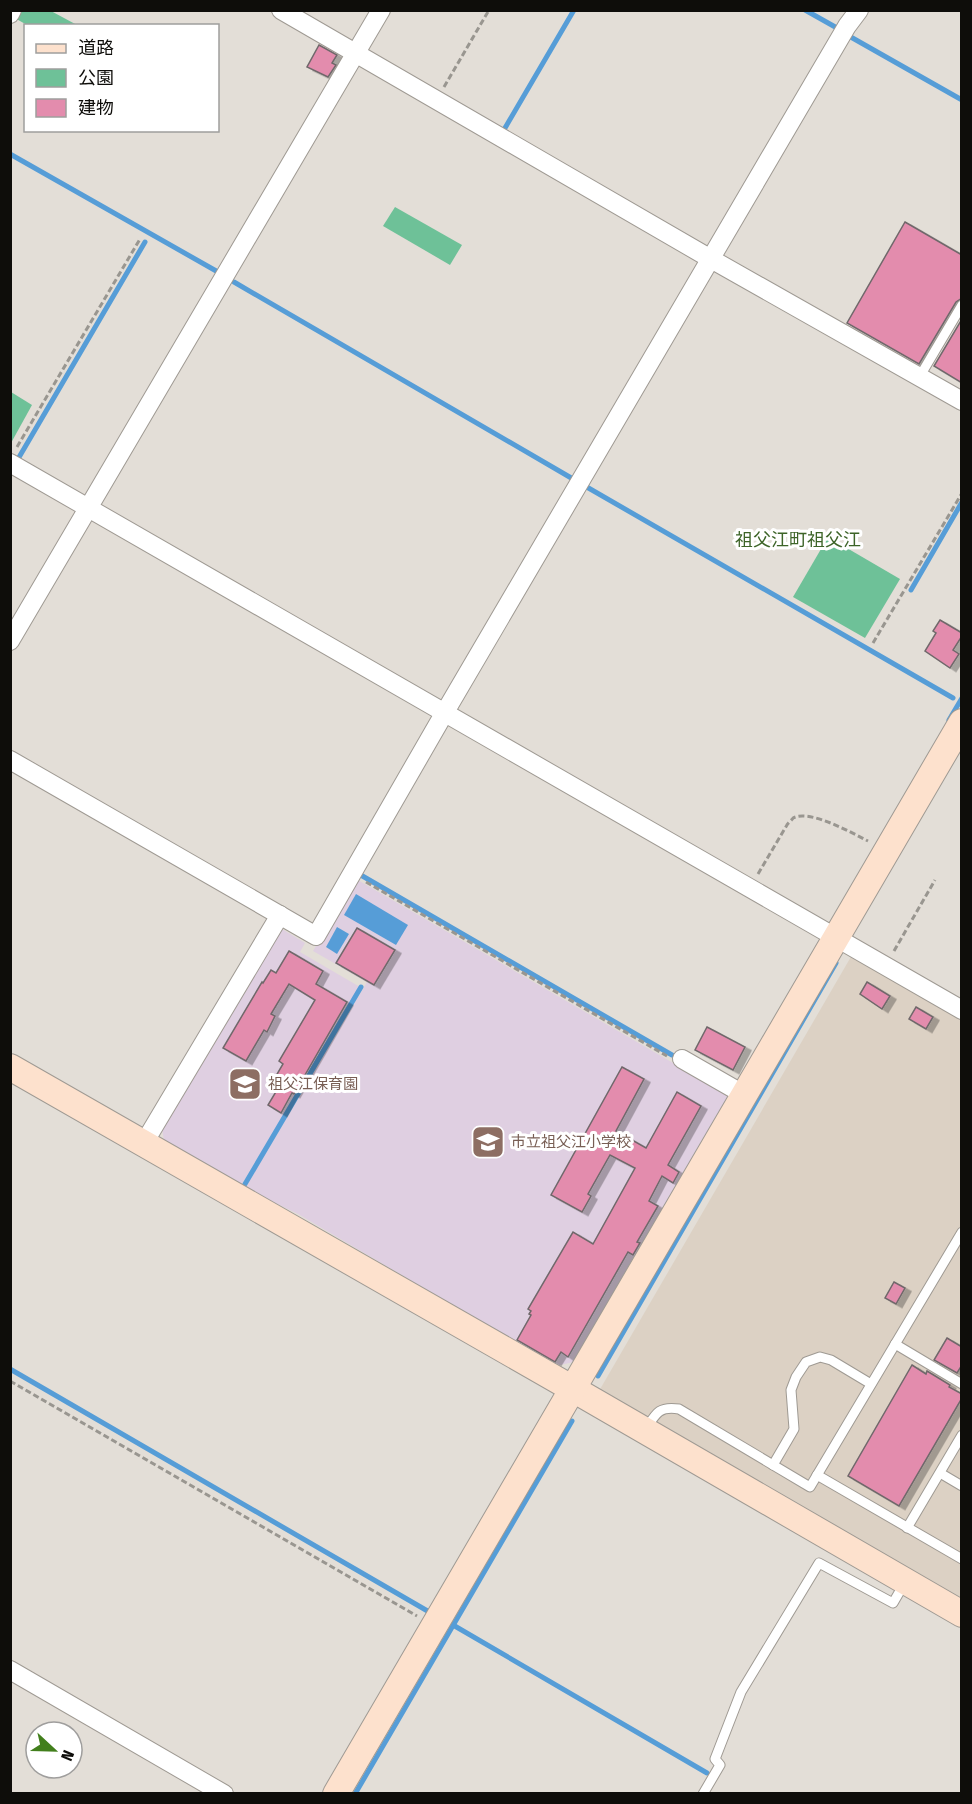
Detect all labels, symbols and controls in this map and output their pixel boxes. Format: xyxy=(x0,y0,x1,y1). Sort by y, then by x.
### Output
legend xyxy=(24,24,219,132)
text: 道路 xyxy=(78,37,114,59)
text: 公園 xyxy=(78,67,114,89)
text: 建物 xyxy=(78,97,114,119)
district label: 祖父江町祖父江 xyxy=(735,529,861,551)
school or university icon: 祖父江保育園 xyxy=(227,1066,263,1102)
place label: 祖父江保育園 xyxy=(268,1075,358,1093)
school or university icon: 市立祖父江小学校 xyxy=(470,1124,506,1160)
place label: 市立祖父江小学校 xyxy=(511,1133,631,1151)
north arrow xyxy=(24,1720,84,1780)
text: N xyxy=(57,1747,78,1763)

